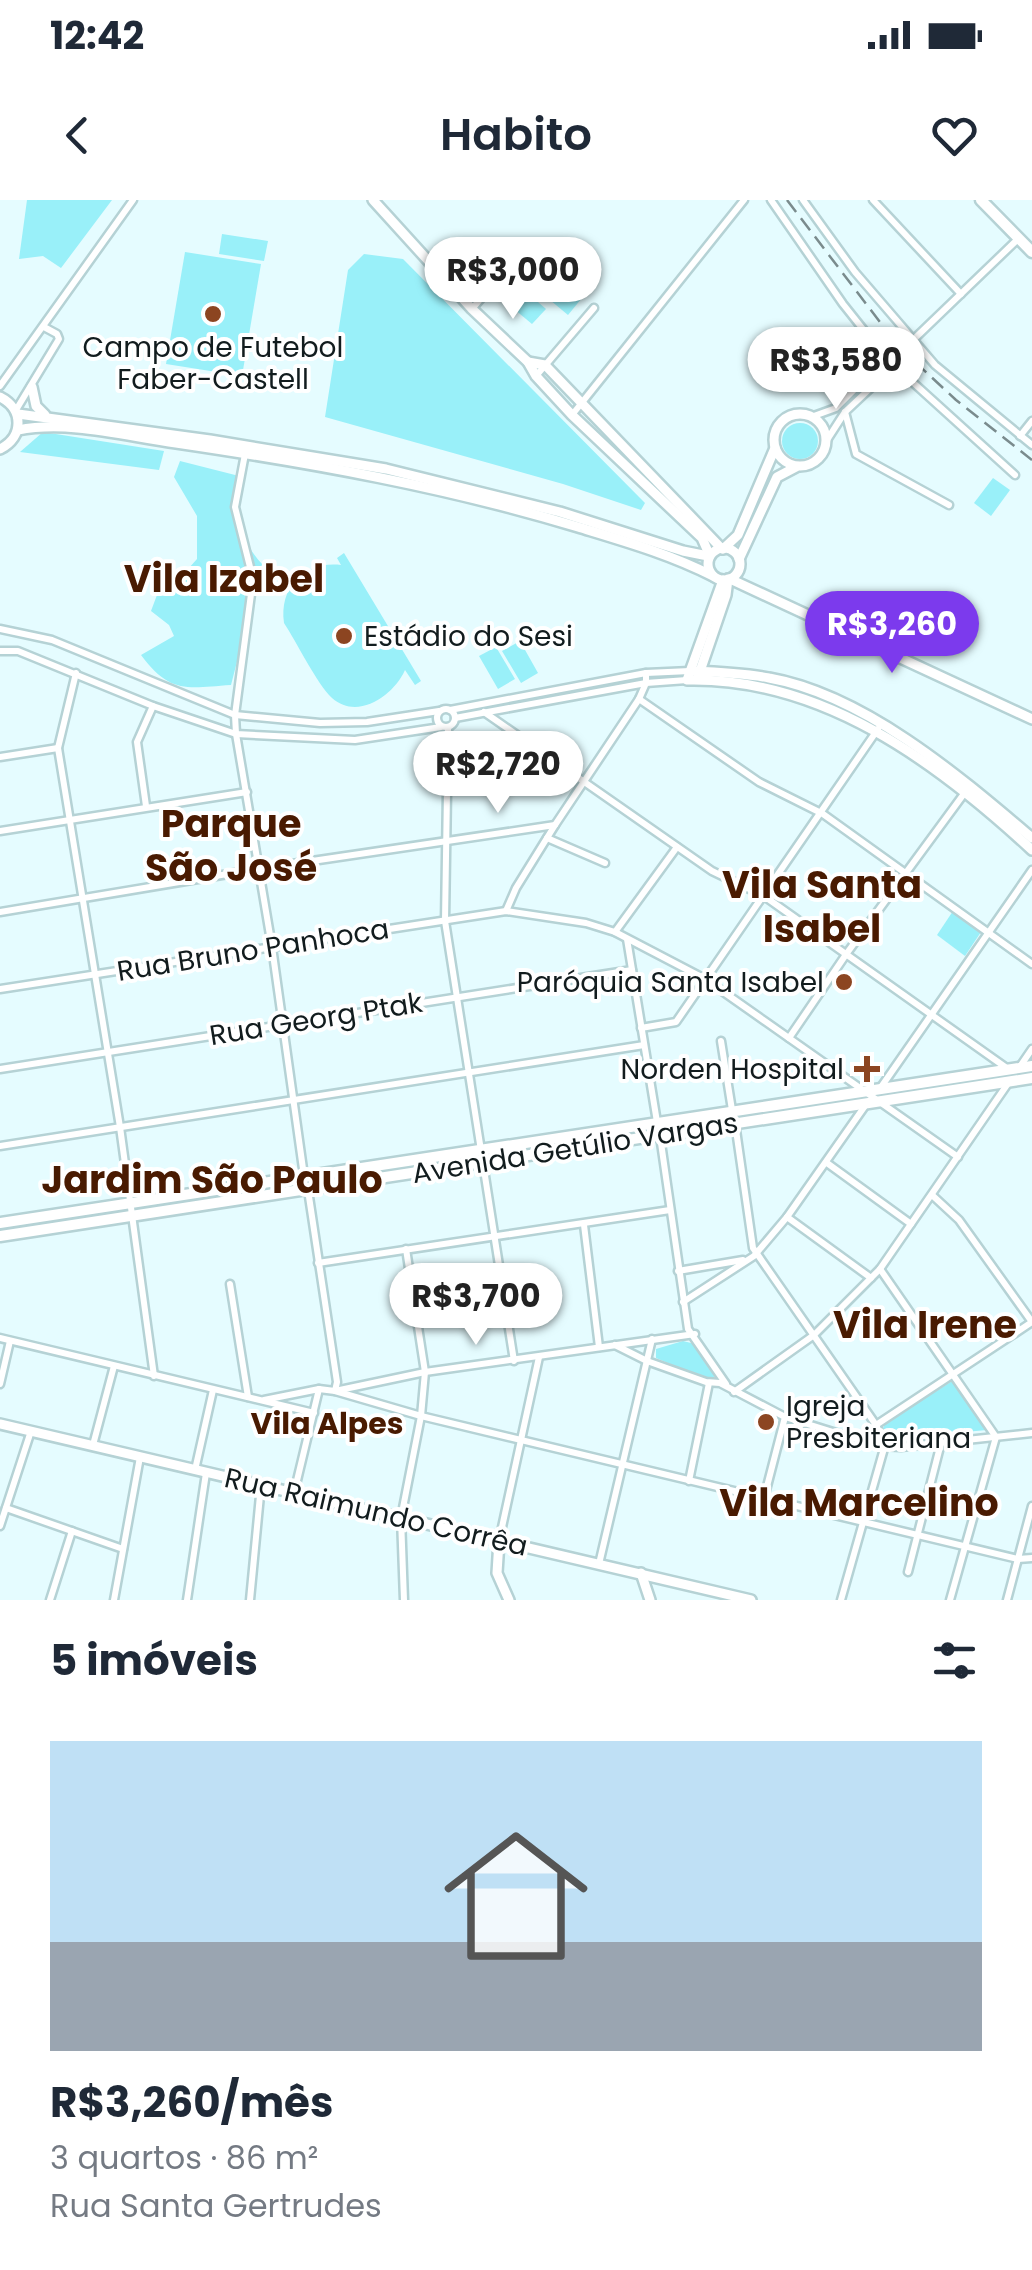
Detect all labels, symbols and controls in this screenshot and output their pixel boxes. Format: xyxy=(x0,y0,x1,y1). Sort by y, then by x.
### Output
text: 12:42 xyxy=(50,9,144,62)
text: Habito xyxy=(440,103,592,166)
icon: back xyxy=(50,108,105,163)
icon: heart xyxy=(927,108,982,163)
pin: R$3,000 xyxy=(421,237,605,322)
text: R$3,000 xyxy=(446,247,580,292)
marker: Campo de Futebol Faber-Castell xyxy=(202,303,224,325)
pin: R$3,580 xyxy=(744,327,928,412)
place label: Campo de Futebol Faber-Castell xyxy=(83,328,343,399)
text: R$3,580 xyxy=(770,337,902,382)
district label: Vila Izabel xyxy=(124,552,324,605)
pin: R$3,260 xyxy=(800,591,984,676)
text: R$3,260 xyxy=(827,601,957,646)
place label: Estádio do Sesi xyxy=(364,617,573,656)
marker: Estádio do Sesi xyxy=(333,625,355,647)
pin: R$2,720 xyxy=(406,731,590,816)
text: R$2,720 xyxy=(435,741,561,786)
district label: Parque São José xyxy=(145,797,317,894)
district label: Vila Santa Isabel xyxy=(722,858,922,955)
street label: Rua Bruno Panhoca xyxy=(114,909,392,991)
place label: Paróquia Santa Isabel xyxy=(517,963,824,1002)
marker: Paróquia Santa Isabel xyxy=(833,971,855,993)
street label: Rua Georg Ptak xyxy=(207,983,426,1055)
place label: Norden Hospital xyxy=(621,1050,844,1089)
marker: Norden Hospital xyxy=(854,1056,880,1082)
street label: Avenida Getúlio Vargas xyxy=(409,1103,741,1193)
district label: Jardim São Paulo xyxy=(41,1153,383,1206)
pin: R$3,700 xyxy=(384,1263,568,1348)
text: R$3,700 xyxy=(411,1273,541,1318)
district label: Vila Irene xyxy=(833,1298,1017,1351)
place label: Igreja Presbiteriana xyxy=(786,1387,971,1458)
district label: Vila Alpes xyxy=(251,1402,403,1445)
marker: Igreja Presbiteriana xyxy=(755,1411,777,1433)
street label: Rua Raimundo Corrêa xyxy=(221,1458,531,1566)
district label: Vila Marcelino xyxy=(719,1476,999,1529)
text: 5 imóveis xyxy=(50,1631,258,1690)
icon: filters xyxy=(927,1633,982,1688)
icon: home xyxy=(426,1806,606,1986)
text: R$3,260/mês xyxy=(50,2073,333,2132)
text: 3 quartos · 86 m² xyxy=(50,2135,318,2180)
text: Rua Santa Gertrudes xyxy=(50,2183,382,2228)

